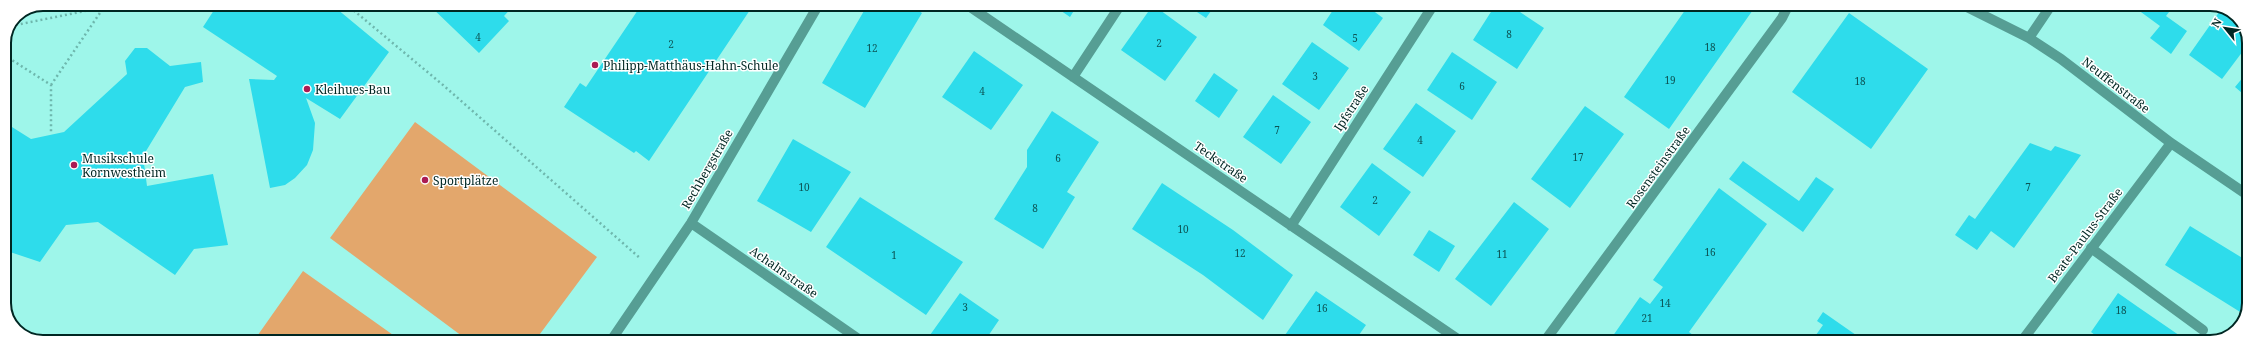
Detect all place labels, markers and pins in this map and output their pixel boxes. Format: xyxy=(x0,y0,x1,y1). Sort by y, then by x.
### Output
place label: Philipp-Matthäus-Hahn-Schule xyxy=(603,57,778,74)
marker: Philipp-Matthäus-Hahn-Schule xyxy=(590,60,600,70)
place label: Kleihues-Bau xyxy=(315,81,391,98)
marker: Kleihues-Bau xyxy=(302,84,312,94)
place label: Musikschule Kornwestheim xyxy=(82,150,166,181)
marker: Musikschule Kornwestheim xyxy=(69,160,79,170)
place label: Sportplätze xyxy=(433,172,498,189)
marker: Sportplätze xyxy=(420,175,430,185)

